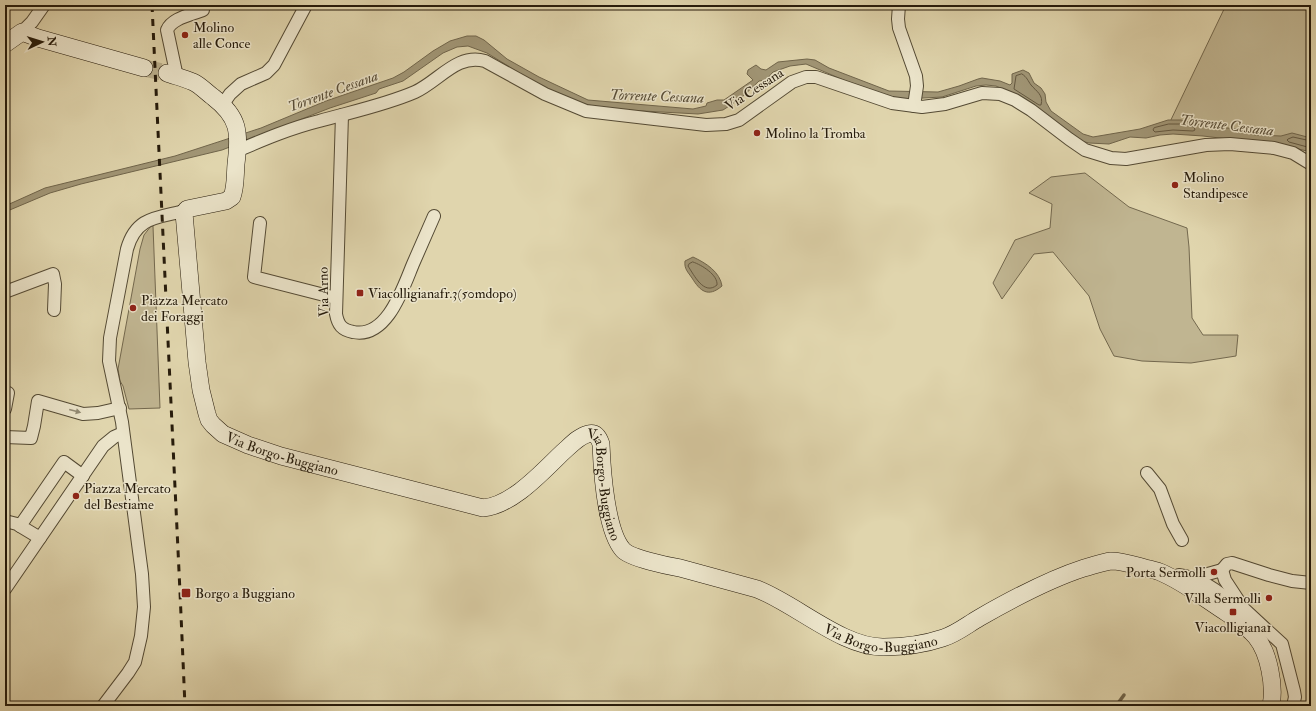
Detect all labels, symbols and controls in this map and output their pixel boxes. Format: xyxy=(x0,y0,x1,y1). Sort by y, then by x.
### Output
place label: Molino alle Conce xyxy=(193,19,250,52)
north arrow xyxy=(22,22,62,62)
marker: Molino alle Conce xyxy=(180,30,190,40)
text: N xyxy=(45,35,58,48)
street label: Via Cessana xyxy=(722,64,787,115)
water label: Torrente Cessana xyxy=(286,66,381,117)
water label: Torrente Cessana xyxy=(609,85,705,108)
water label: Torrente Cessana xyxy=(1179,110,1275,141)
place label: Molino la Tromba xyxy=(765,125,866,142)
marker: Molino la Tromba xyxy=(752,128,762,138)
place label: Molino Standipesce xyxy=(1183,169,1248,203)
marker: Molino Standipesce xyxy=(1170,180,1180,190)
street label: Via Arno xyxy=(315,266,332,317)
place label: Viacolligianafr.3(50mdopo) xyxy=(368,285,517,303)
marker: Viacolligianafr.3(50mdopo) xyxy=(355,288,365,298)
place label: Piazza Mercato dei Foraggi xyxy=(141,292,228,325)
marker: Piazza Mercato dei Foraggi xyxy=(128,303,138,313)
one-way arrow xyxy=(69,409,81,415)
street label: Via Borgo-Buggiano xyxy=(586,425,624,543)
street label: Via Borgo-Buggiano xyxy=(223,428,340,479)
place label: Piazza Mercato del Bestiame xyxy=(84,480,171,513)
marker: Piazza Mercato del Bestiame xyxy=(71,491,81,501)
place label: Porta Sermolli xyxy=(1126,564,1206,581)
marker: Porta Sermolli xyxy=(1209,567,1219,577)
place label: Borgo a Buggiano xyxy=(195,585,295,602)
marker: Borgo a Buggiano xyxy=(180,587,192,599)
place label: Villa Sermolli xyxy=(1184,590,1261,607)
marker: Villa Sermolli xyxy=(1264,593,1274,603)
marker: Viacolligiana1 xyxy=(1228,607,1238,617)
place label: Viacolligiana1 xyxy=(1195,619,1271,636)
street label: Via Borgo-Buggiano xyxy=(821,620,940,656)

